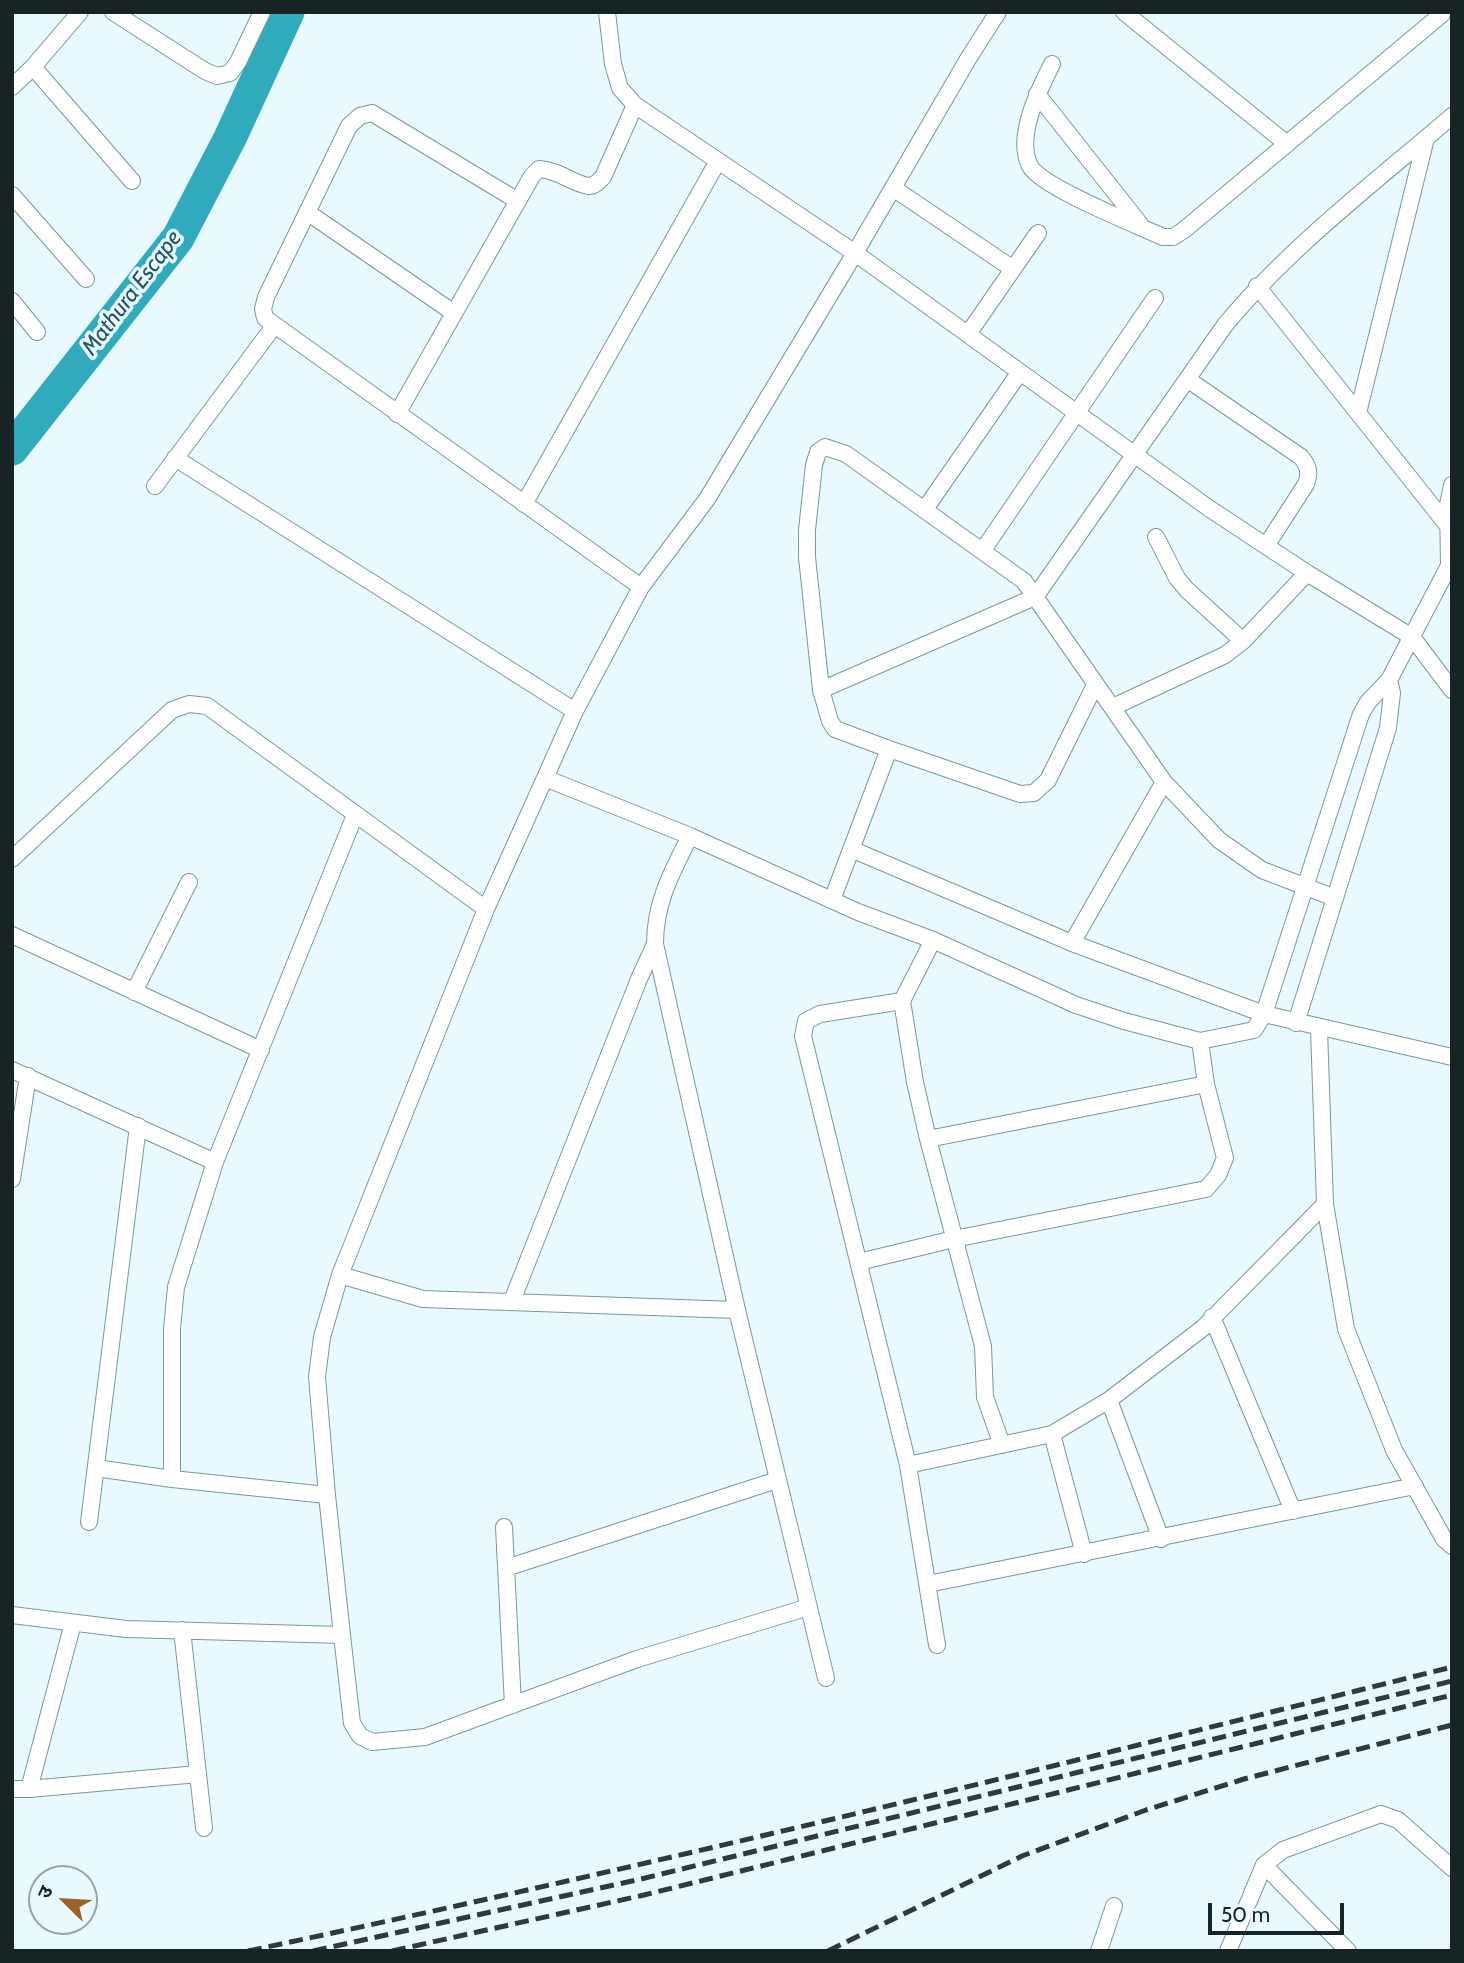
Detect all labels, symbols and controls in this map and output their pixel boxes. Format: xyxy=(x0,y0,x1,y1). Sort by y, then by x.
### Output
water label: Mathura Escape xyxy=(76,225,188,361)
north arrow xyxy=(28,1865,98,1935)
text: उ xyxy=(32,1882,58,1902)
scale bar xyxy=(1212,1890,1348,1934)
text: 50 m xyxy=(1221,1902,1270,1927)

